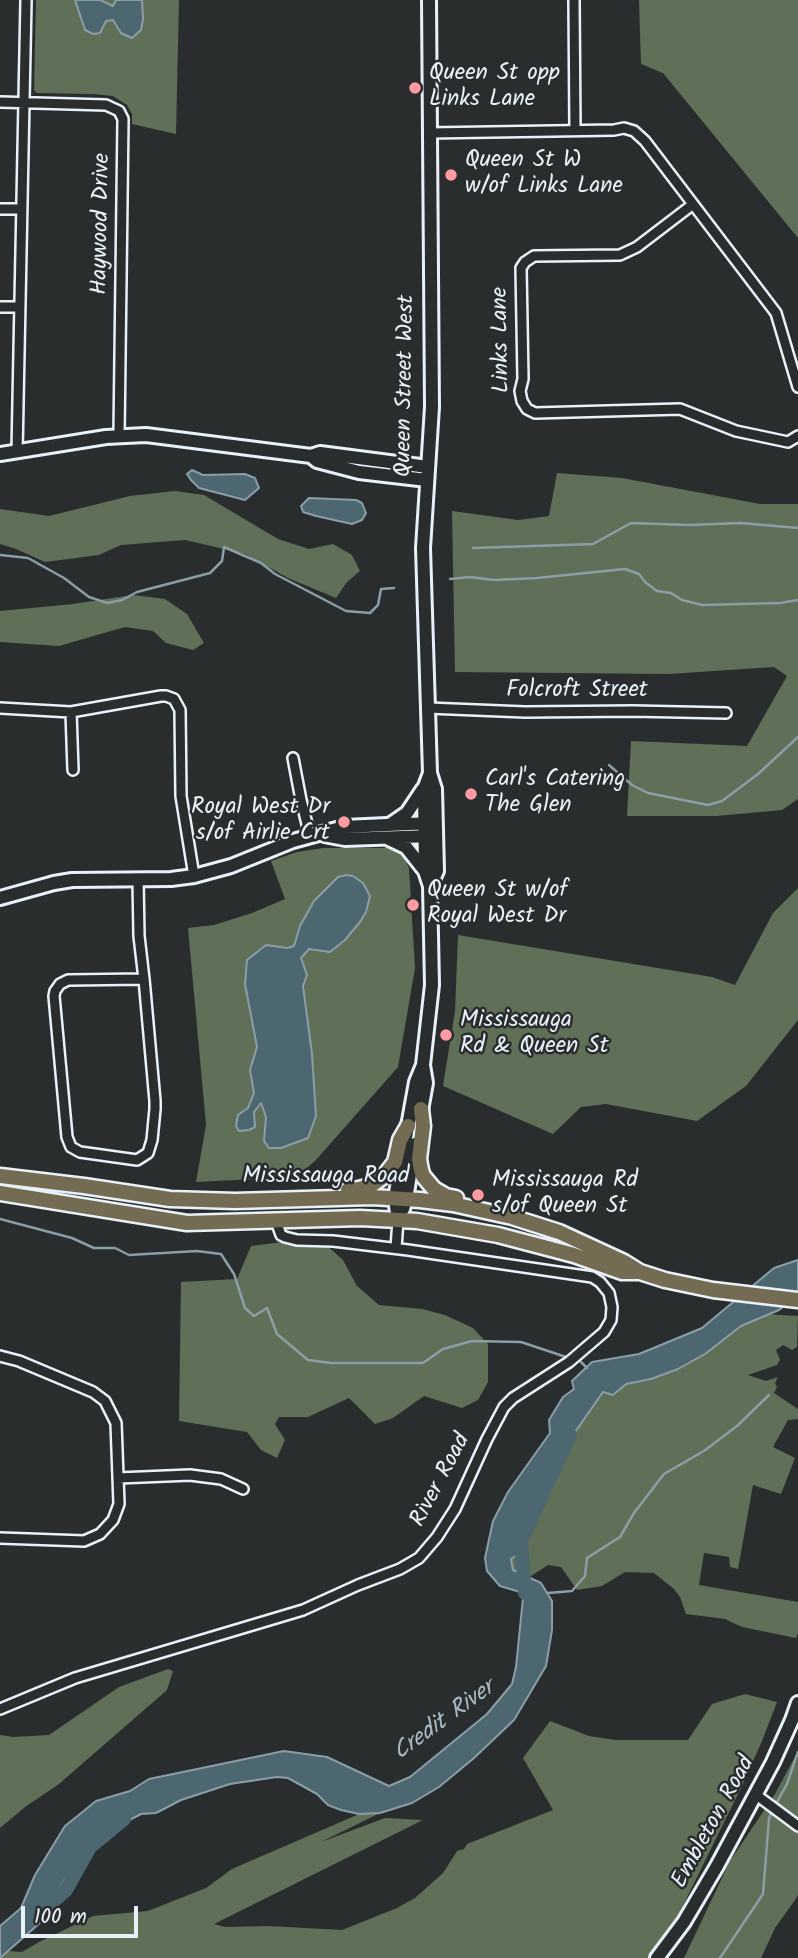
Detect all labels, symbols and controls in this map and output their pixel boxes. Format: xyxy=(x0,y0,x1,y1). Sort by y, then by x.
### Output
place label: Queen St opp Links Lane xyxy=(429,61,560,115)
marker: Queen St opp Links Lane xyxy=(407,80,423,96)
place label: Queen St W w/of Links Lane xyxy=(465,148,623,202)
street label: Haywood Drive xyxy=(88,153,118,295)
marker: Queen St W w/of Links Lane xyxy=(443,167,459,183)
street label: Links Lane xyxy=(488,287,518,393)
street label: Queen Street West xyxy=(392,294,422,478)
street label: Folcroft Street xyxy=(506,678,648,706)
place label: Carl's Catering The Glen xyxy=(485,767,625,821)
marker: Carl's Catering The Glen xyxy=(463,786,479,802)
place label: Royal West Dr s/of Airlie Crt xyxy=(191,795,330,849)
marker: Royal West Dr s/of Airlie Crt xyxy=(336,814,352,830)
place label: Queen St w/of Royal West Dr xyxy=(427,878,568,932)
marker: Queen St w/of Royal West Dr xyxy=(405,897,421,913)
place label: Mississauga Rd & Queen St xyxy=(460,1008,609,1062)
marker: Mississauga Rd & Queen St xyxy=(438,1027,454,1043)
street label: Mississauga Road xyxy=(242,1164,410,1192)
place label: Mississauga Rd s/of Queen St xyxy=(492,1168,638,1222)
marker: Mississauga Rd s/of Queen St xyxy=(470,1187,486,1203)
street label: River Road xyxy=(406,1430,478,1532)
water label: Credit River xyxy=(389,1676,501,1768)
street label: Embleton Road xyxy=(667,1752,763,1894)
scale bar xyxy=(24,1892,142,1936)
text: 100 m xyxy=(34,1901,87,1934)

